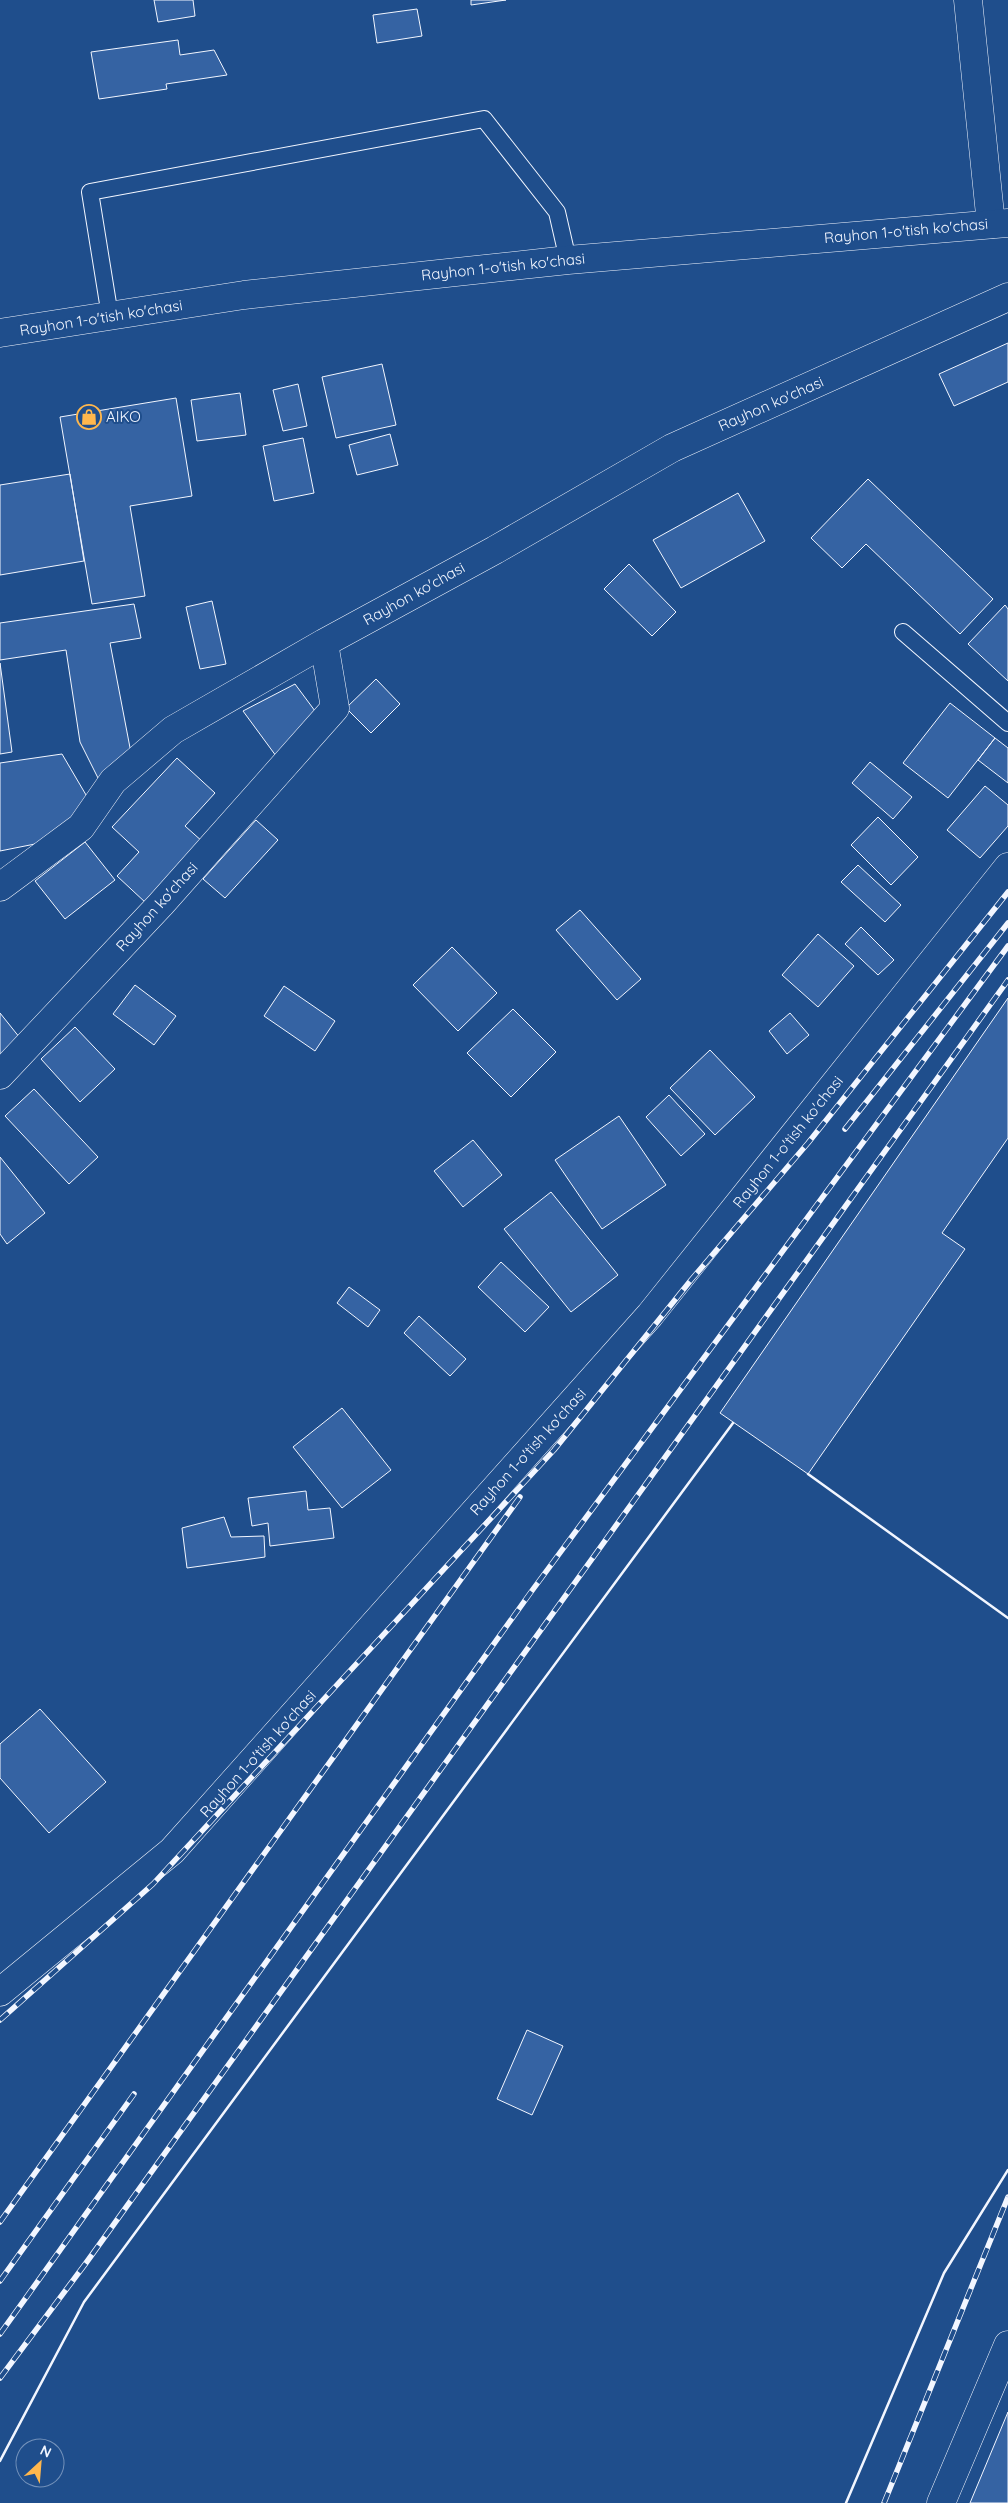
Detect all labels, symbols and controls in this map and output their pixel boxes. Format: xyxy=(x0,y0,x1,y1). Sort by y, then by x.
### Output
street label: Rayhon 1-o'tish ko'chasi xyxy=(823,214,989,247)
street label: Rayhon 1-o'tish ko'chasi xyxy=(420,248,586,285)
street label: Rayhon 1-o'tish ko'chasi xyxy=(18,295,184,340)
street label: Rayhon ko'chasi xyxy=(715,372,826,435)
shop icon: AIKO xyxy=(76,404,102,430)
place label: AIKO xyxy=(106,407,141,426)
street label: Rayhon ko'chasi xyxy=(360,558,468,629)
street label: Rayhon ko'chasi xyxy=(112,858,202,955)
street label: Rayhon 1-o'tish ko'chasi xyxy=(728,1072,847,1212)
street label: Rayhon 1-o'tish ko'chasi xyxy=(465,1384,590,1519)
street label: Rayhon 1-o'tish ko'chasi xyxy=(195,1686,320,1821)
north arrow xyxy=(15,2438,65,2488)
text: N xyxy=(37,2441,54,2462)

